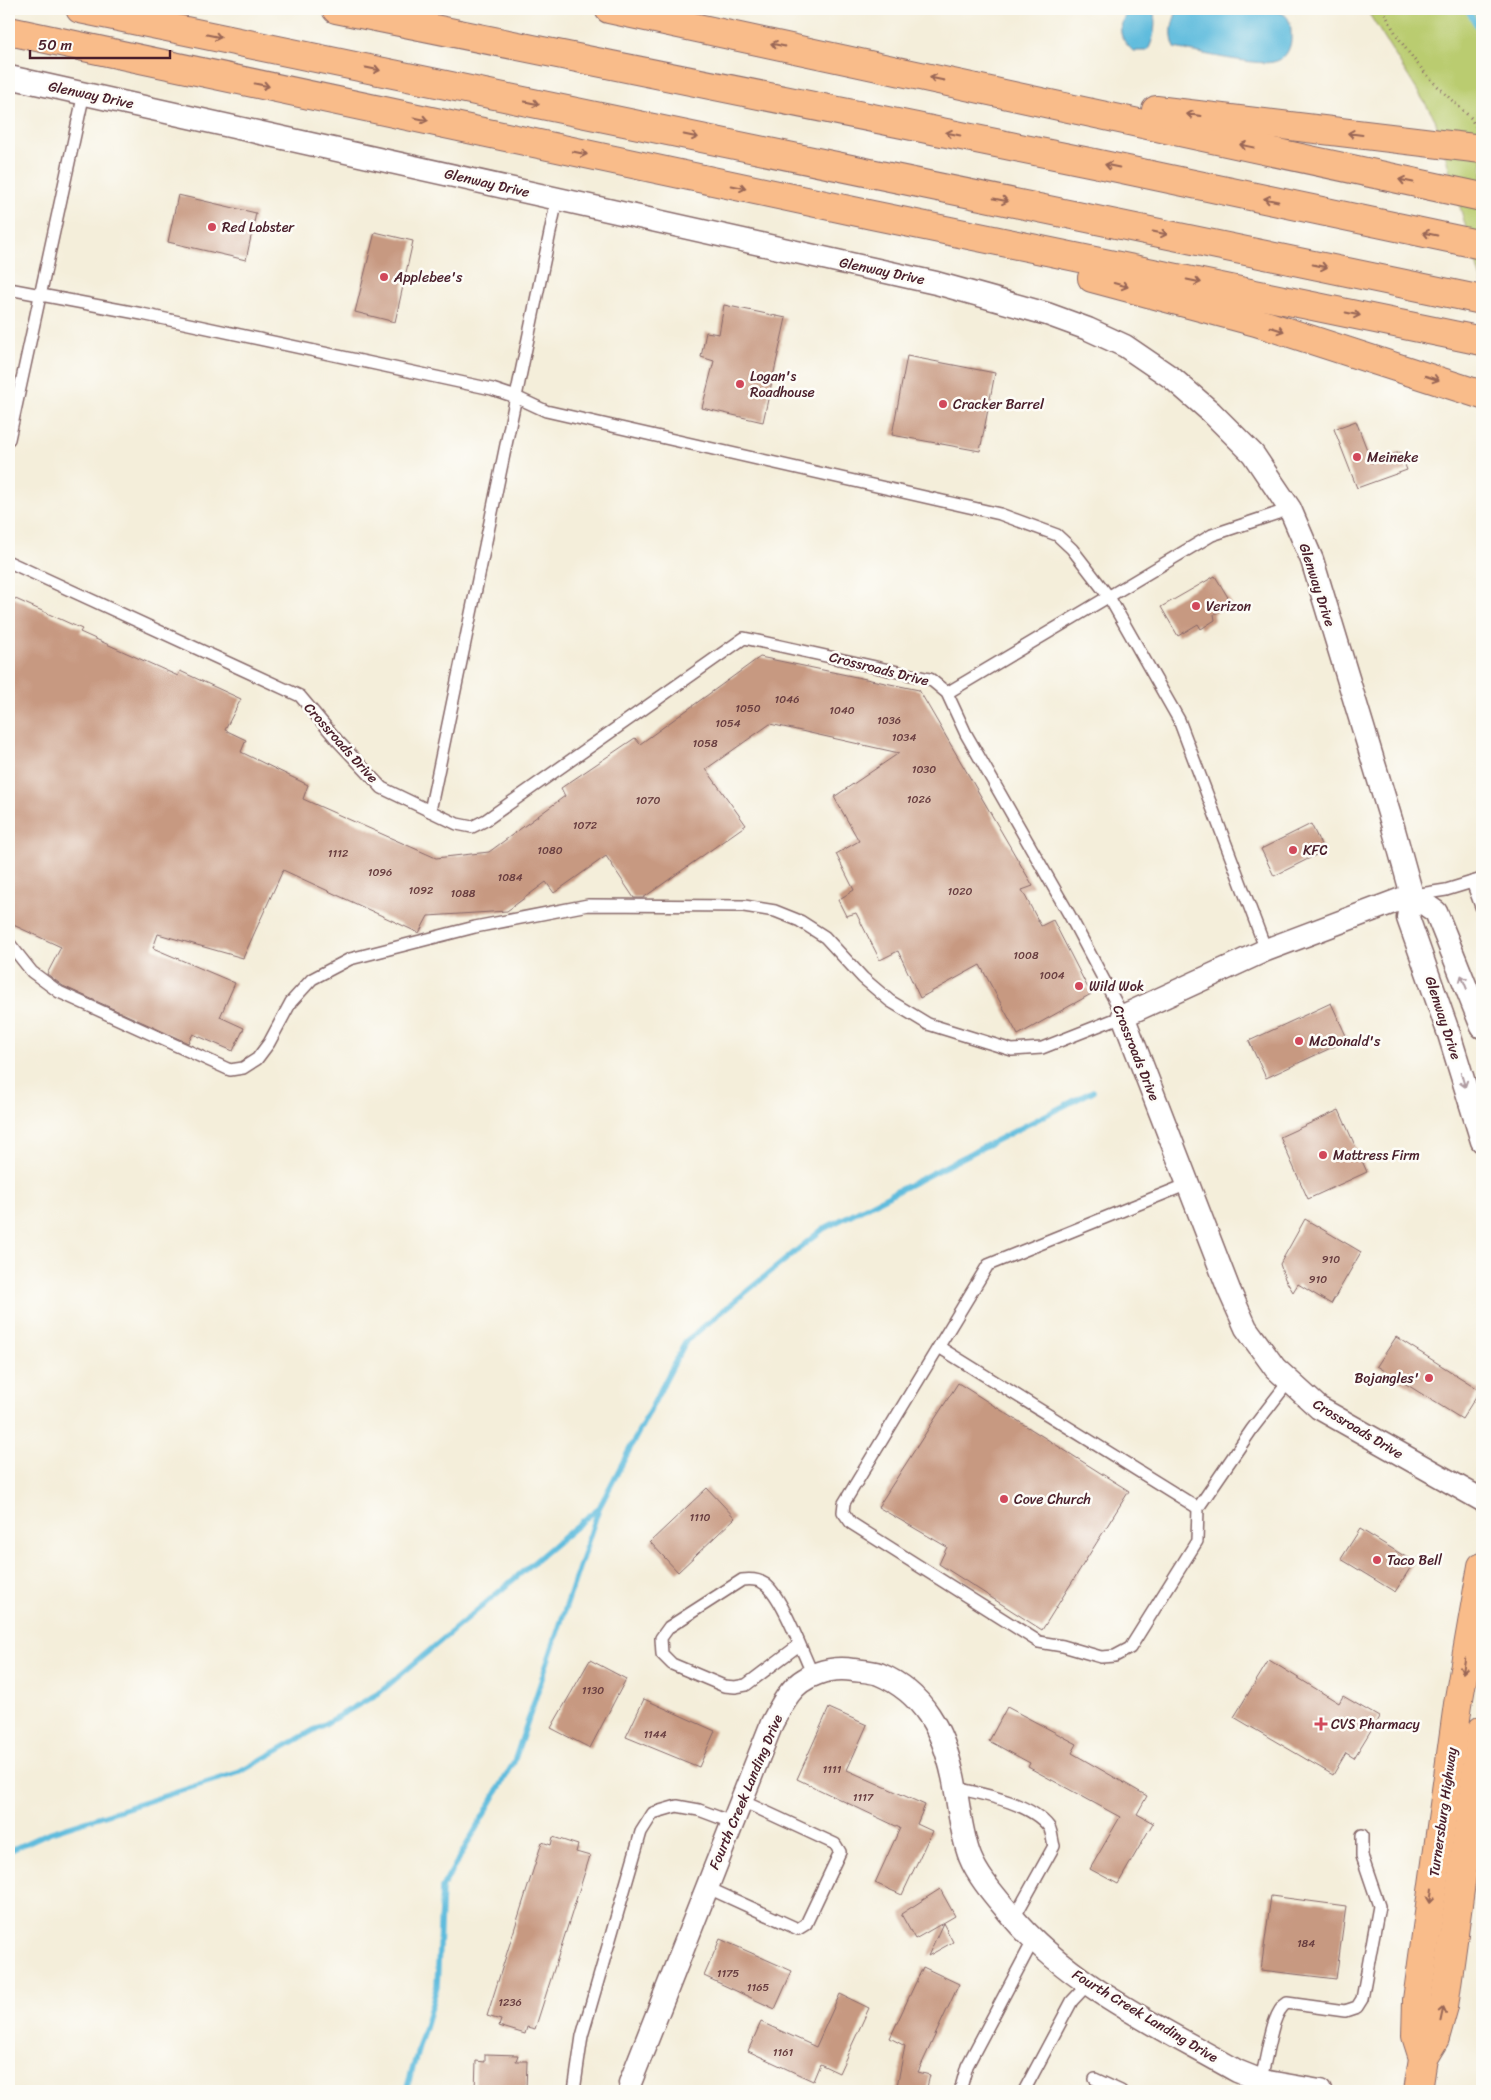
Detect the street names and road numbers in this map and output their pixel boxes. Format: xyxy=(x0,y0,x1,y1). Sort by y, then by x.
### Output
street label: Glenway Drive xyxy=(46,74,136,116)
street label: Glenway Drive xyxy=(442,161,532,205)
street label: Glenway Drive xyxy=(837,250,927,292)
street label: Glenway Drive xyxy=(1292,540,1342,630)
street label: Crossroads Drive xyxy=(826,645,932,693)
street label: Crossroads Drive xyxy=(298,697,384,789)
street label: Glenway Drive xyxy=(1418,973,1468,1063)
street label: Crossroads Drive xyxy=(1105,1001,1167,1105)
street label: Crossroads Drive xyxy=(1308,1392,1408,1466)
street label: Fourth Creek Landing Drive xyxy=(702,1710,790,1874)
street label: Turnersburg Highway xyxy=(1422,1745,1465,1878)
street label: Fourth Creek Landing Drive xyxy=(1067,1962,1223,2070)

